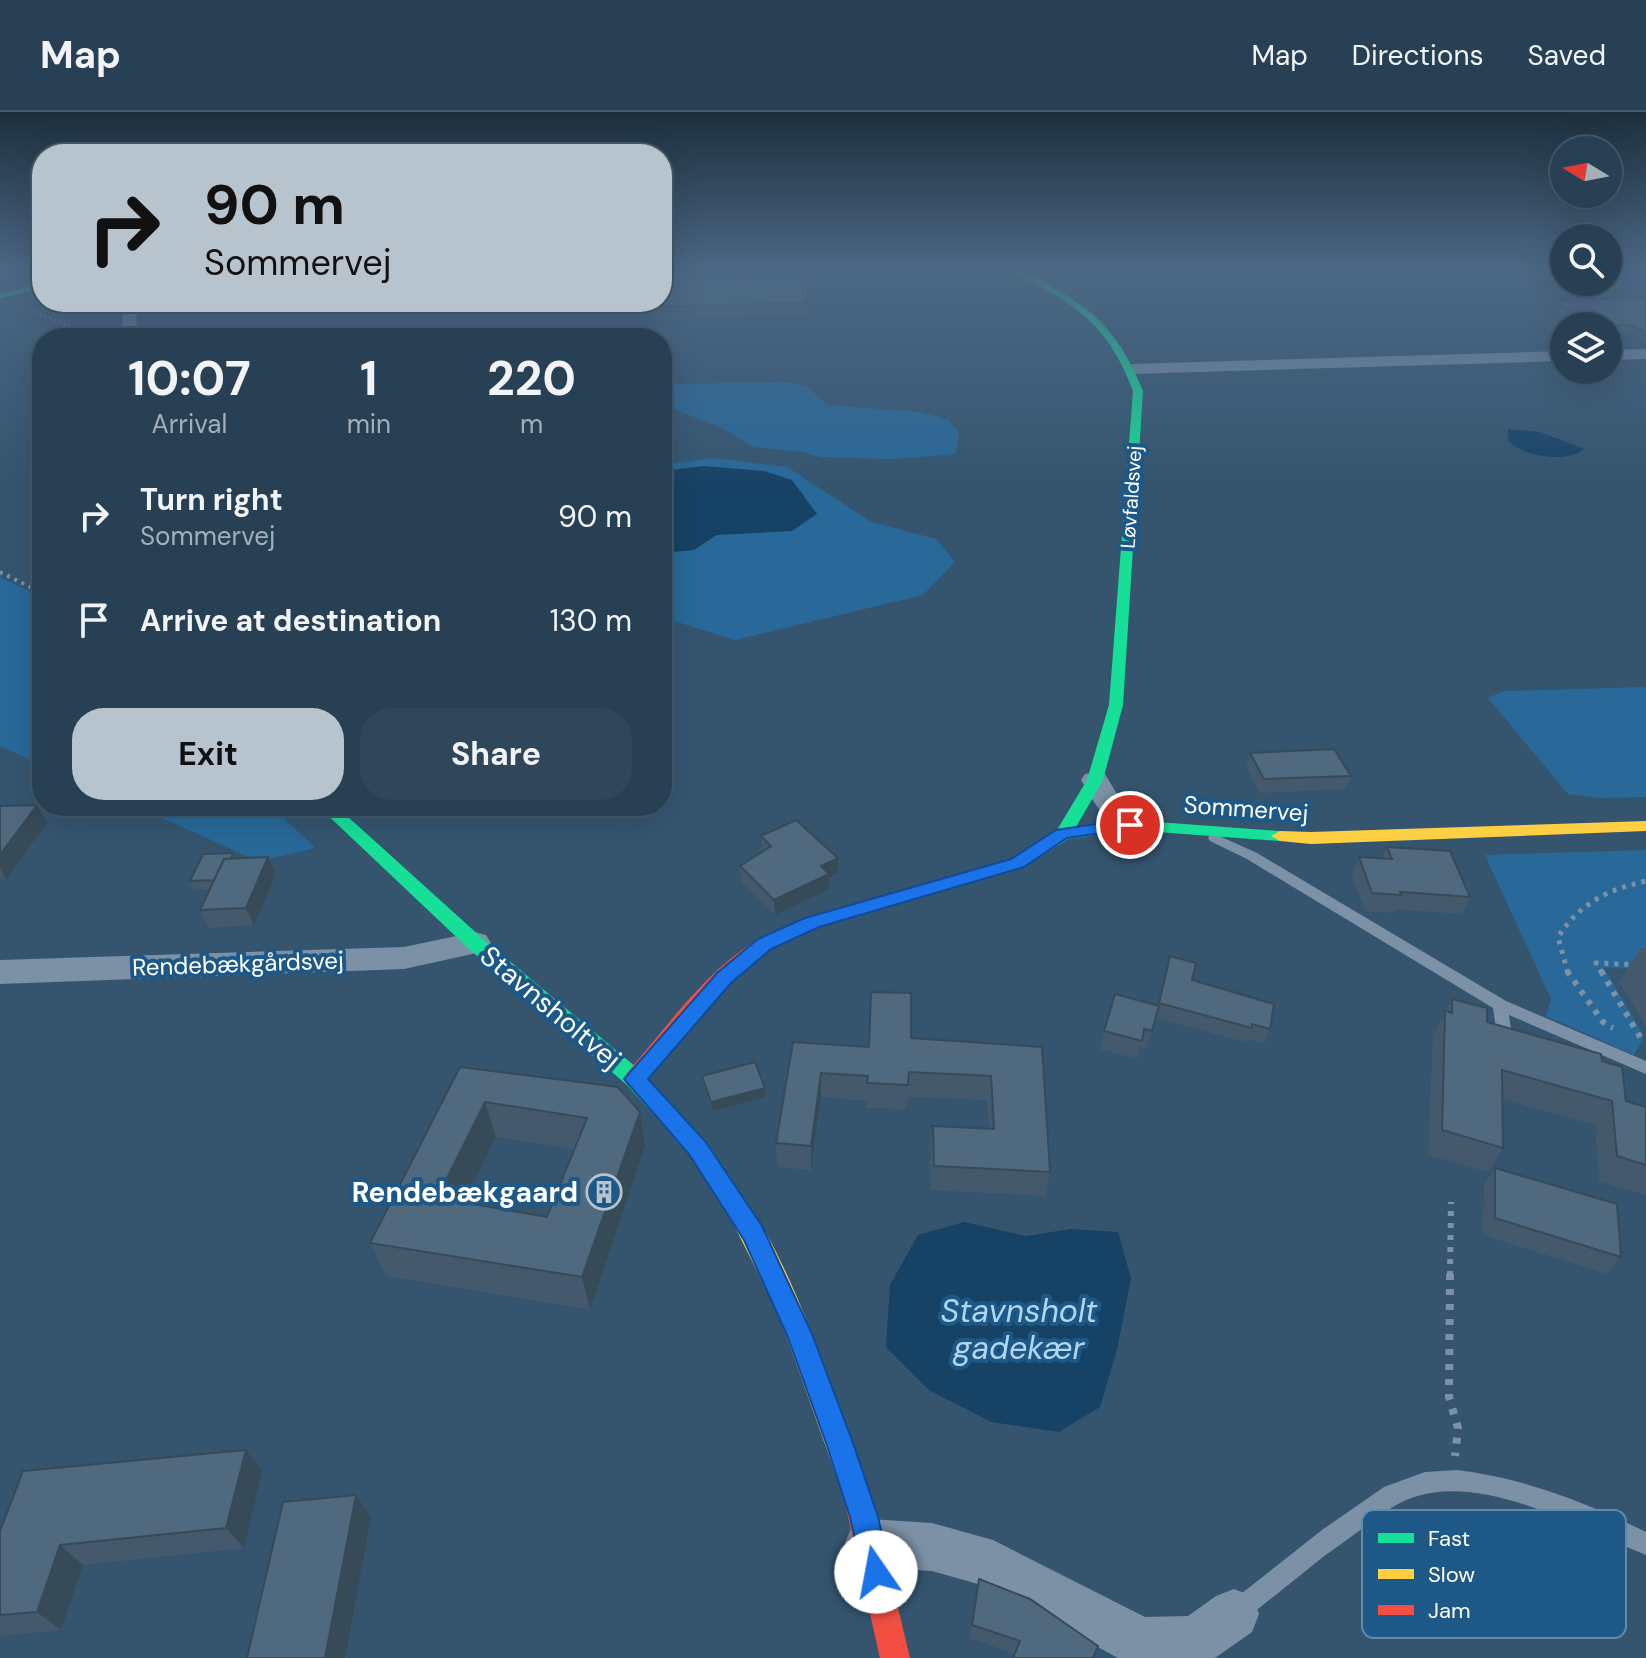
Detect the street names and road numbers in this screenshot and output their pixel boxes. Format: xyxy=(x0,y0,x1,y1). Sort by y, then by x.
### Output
street label: Løvfaldsvej xyxy=(1114,445,1148,549)
street label: Sommervej xyxy=(1183,789,1309,828)
street label: Stavnsholtvej xyxy=(472,937,629,1077)
street label: Rendebækgårdsvej xyxy=(132,944,344,983)

